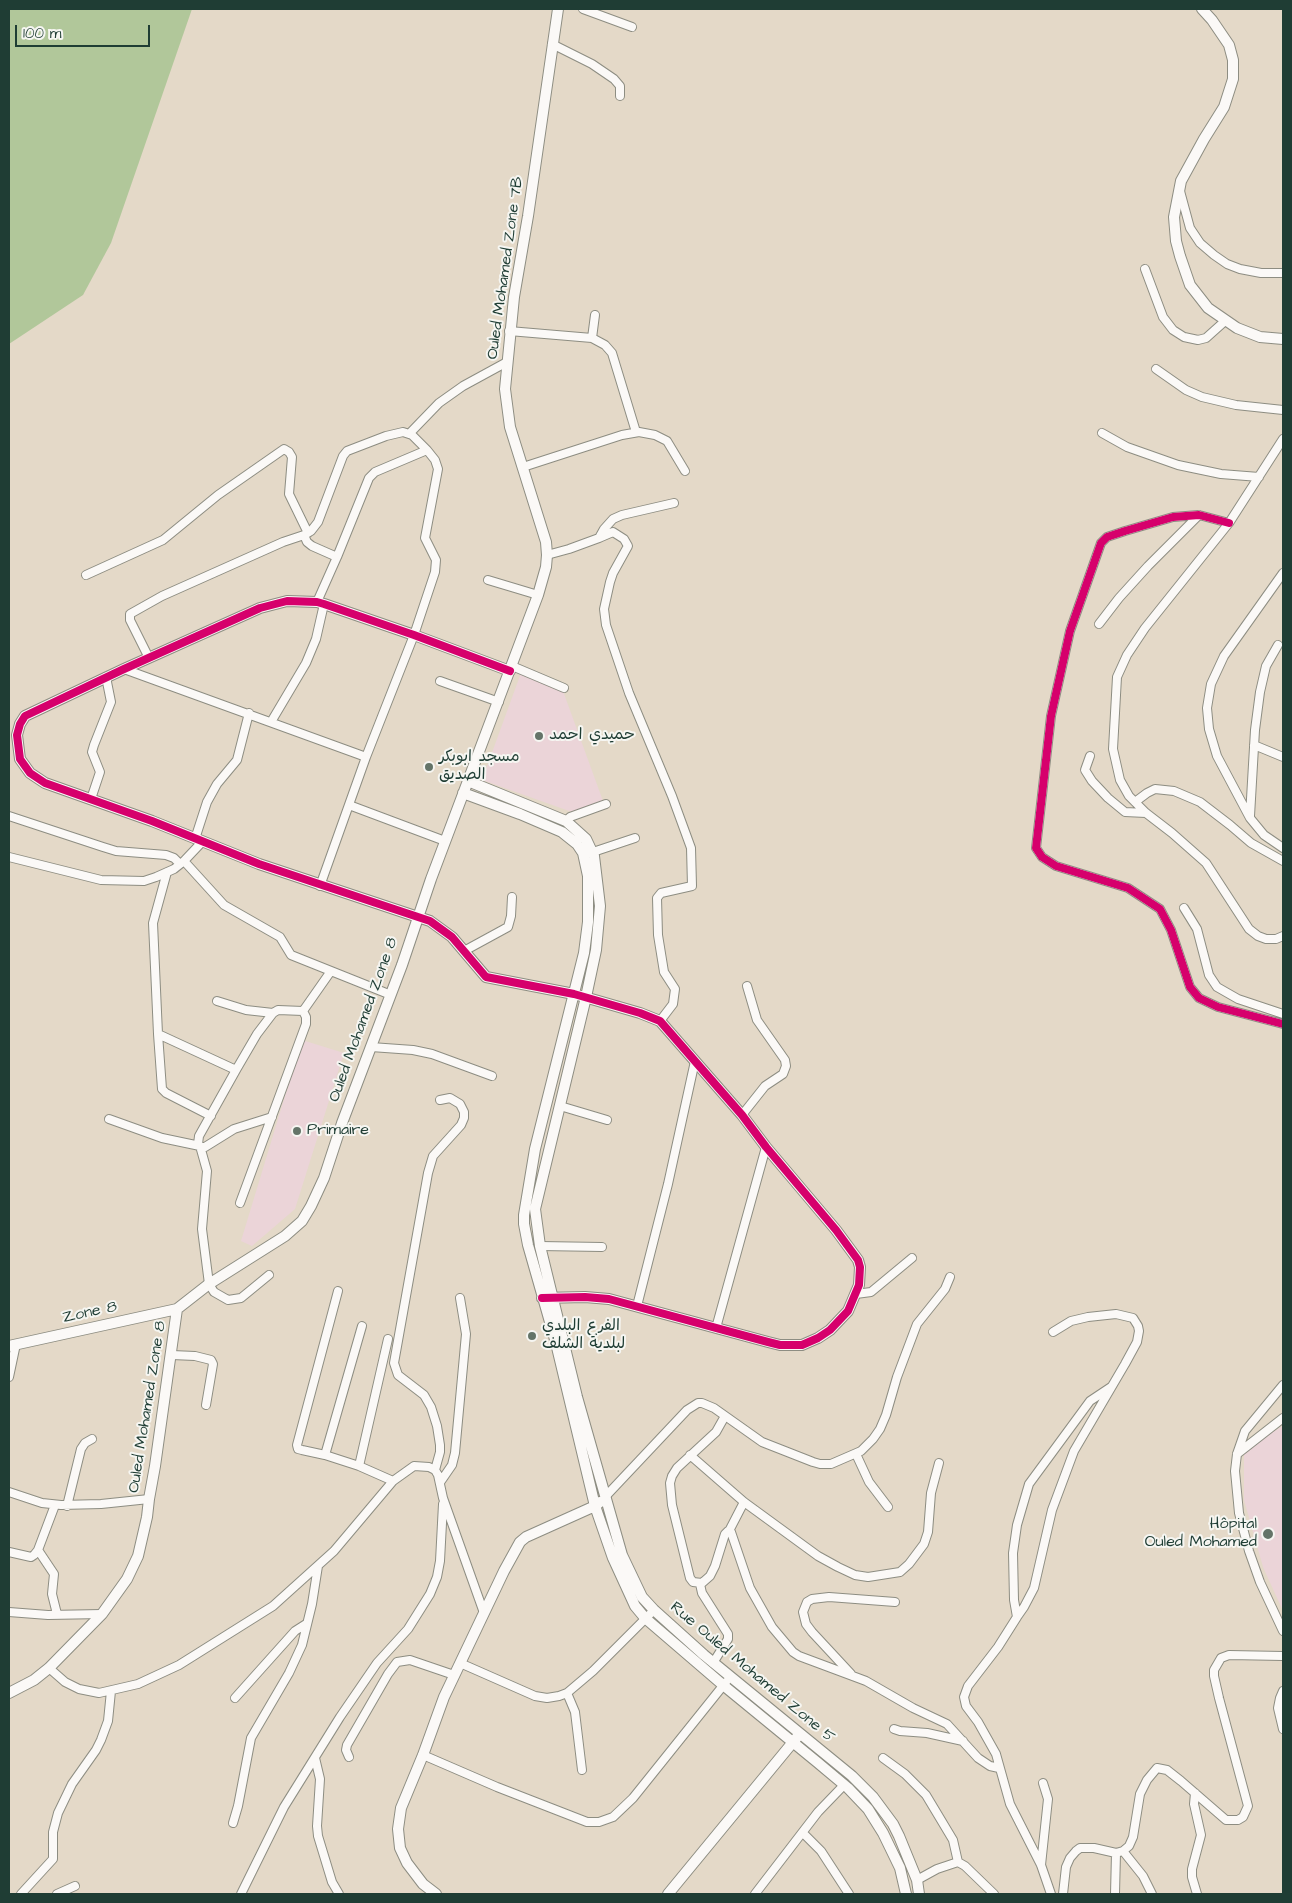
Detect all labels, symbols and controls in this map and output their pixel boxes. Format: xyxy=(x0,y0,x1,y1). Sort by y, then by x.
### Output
scale bar xyxy=(18,15,152,47)
text: 100 m xyxy=(23,23,62,44)
street label: Ouled Mohamed Zone 7B xyxy=(484,175,528,361)
place label: حميدي احمد xyxy=(549,726,635,746)
marker: حميدي احمد xyxy=(533,730,545,742)
place label: مسجد ابوبكر الصديق xyxy=(439,748,520,786)
marker: مسجد ابوبكر الصديق xyxy=(423,761,435,773)
street label: Ouled Mohamed Zone 8 xyxy=(325,935,403,1105)
place label: Primaire xyxy=(307,1121,369,1141)
marker: Primaire xyxy=(291,1125,303,1137)
street label: Zone 8 xyxy=(61,1298,119,1328)
place label: الفرع البلدي لبلدية الشلف xyxy=(542,1317,625,1355)
street label: Ouled Mohamed Zone 8 xyxy=(125,1320,171,1494)
marker: الفرع البلدي لبلدية الشلف xyxy=(526,1330,538,1342)
place label: Hôpital Ouled Mohamed xyxy=(1145,1515,1257,1553)
marker: Hôpital Ouled Mohamed xyxy=(1261,1527,1275,1541)
street label: Rue Ouled Mohamed Zone 5 xyxy=(666,1598,838,1748)

